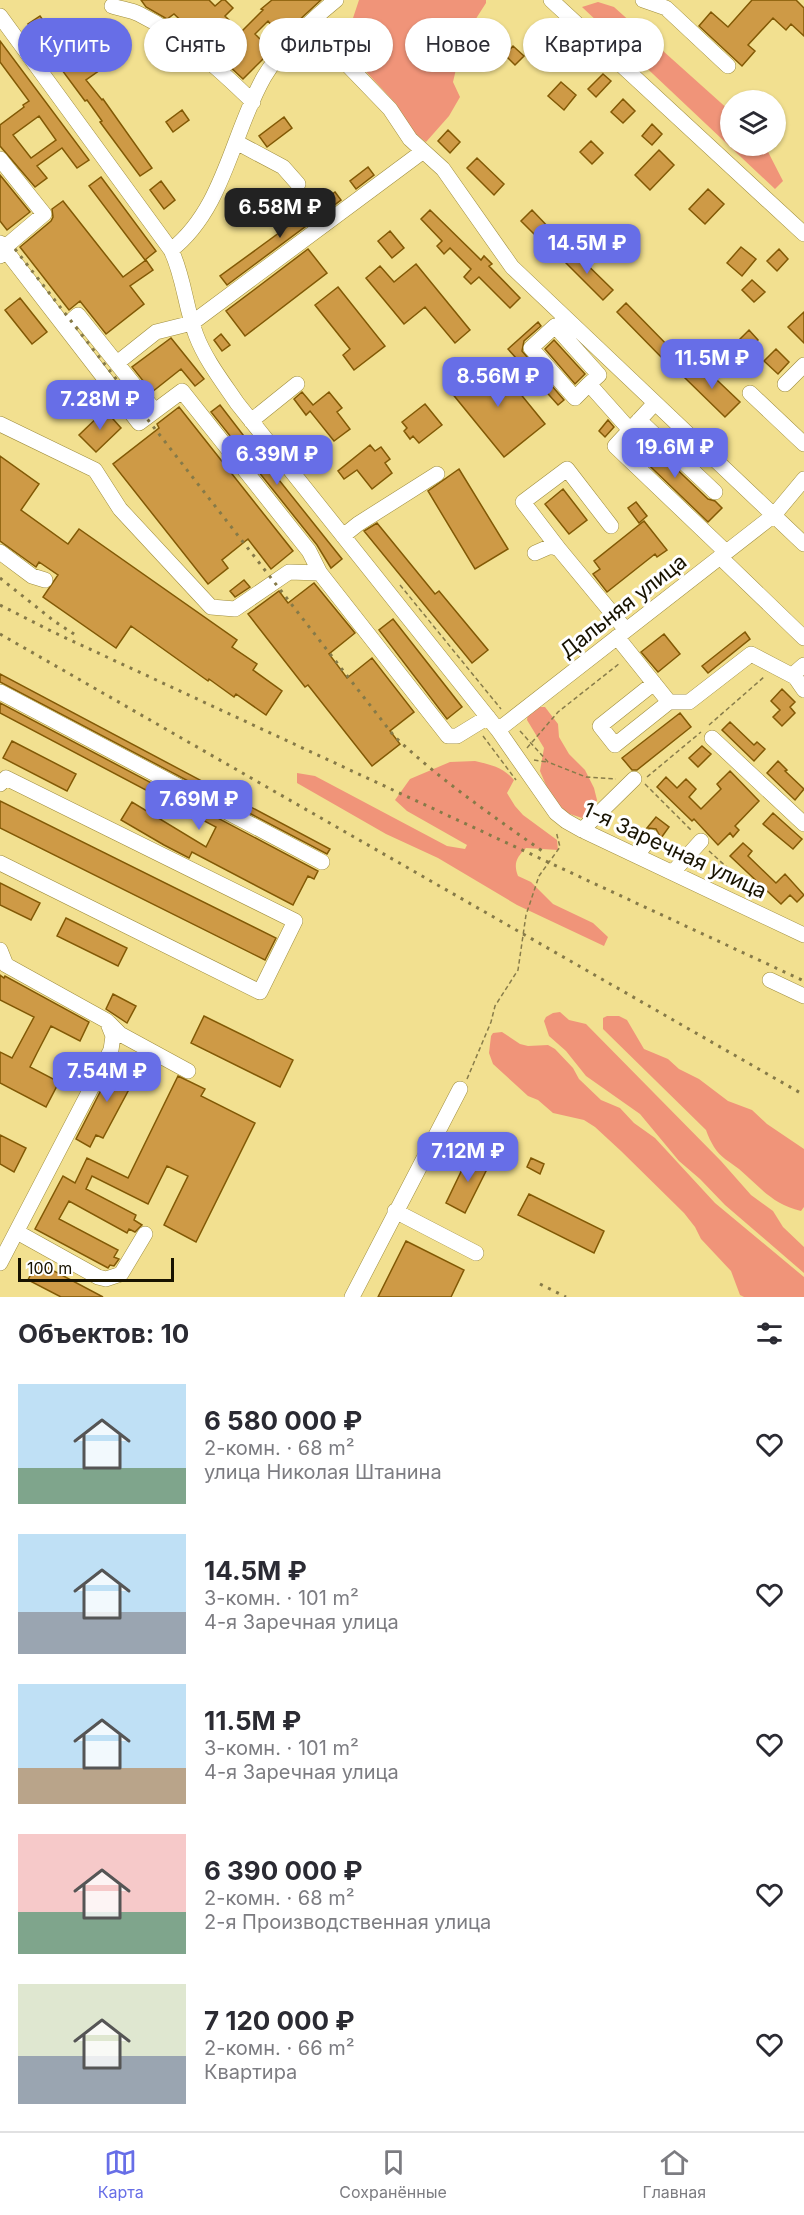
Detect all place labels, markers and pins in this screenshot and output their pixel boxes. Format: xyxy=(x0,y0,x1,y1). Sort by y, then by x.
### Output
pin: 6.58M ₽ xyxy=(225,188,335,239)
pin: 14.5M ₽ xyxy=(532,224,642,275)
pin: 11.5M ₽ xyxy=(657,339,767,390)
pin: 8.56M ₽ xyxy=(443,357,553,408)
pin: 7.28M ₽ xyxy=(45,380,155,431)
pin: 19.6M ₽ xyxy=(620,428,730,479)
pin: 6.39M ₽ xyxy=(222,435,332,486)
pin: 7.69M ₽ xyxy=(144,780,254,831)
pin: 7.54M ₽ xyxy=(52,1052,162,1103)
pin: 7.12M ₽ xyxy=(413,1132,523,1183)

